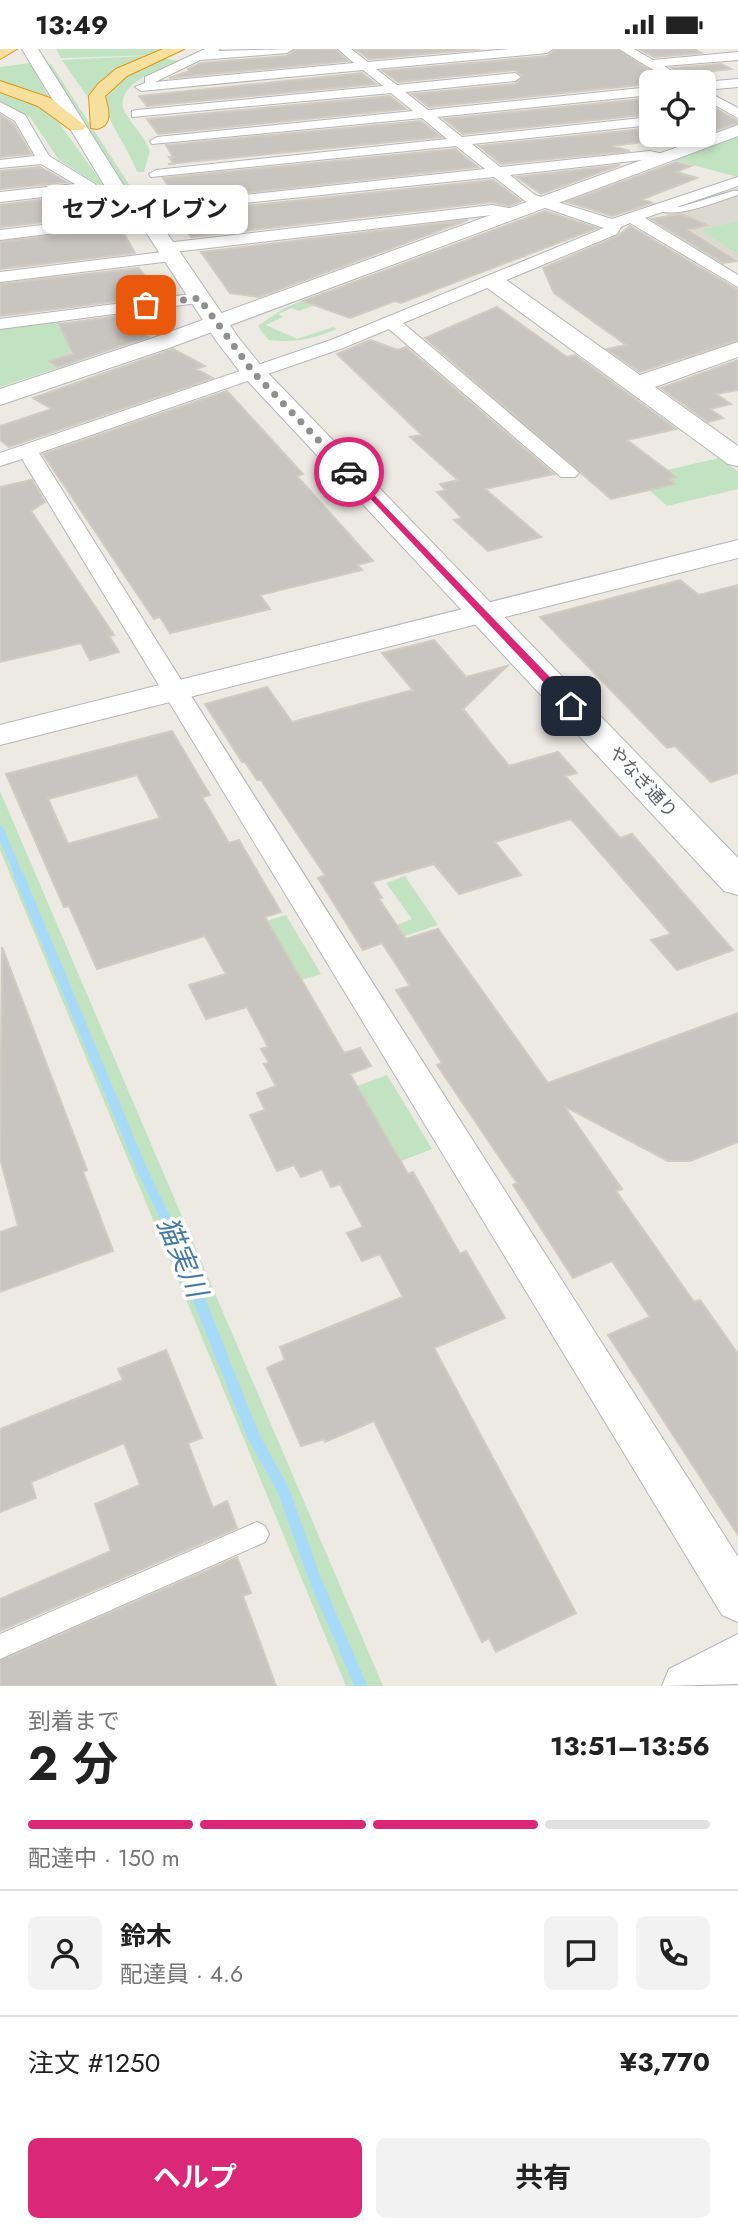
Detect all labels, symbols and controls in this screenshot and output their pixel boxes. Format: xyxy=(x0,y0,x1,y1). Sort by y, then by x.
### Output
text: 13:49 xyxy=(35,6,108,44)
map controls xyxy=(639,70,716,147)
button: locate xyxy=(639,70,716,147)
callout: セブン-イレブン xyxy=(43,186,249,235)
text: セブン-イレブン xyxy=(62,192,228,226)
pin xyxy=(116,275,176,335)
icon: bag xyxy=(127,286,165,324)
courier xyxy=(314,437,384,507)
icon: car xyxy=(330,453,368,491)
pin xyxy=(541,676,601,736)
icon: home xyxy=(552,687,590,725)
street label: やなぎ通り xyxy=(603,740,683,824)
water label: 猫実川 xyxy=(147,1210,218,1306)
text: 到着まで xyxy=(28,1704,120,1738)
text: 13:51–13:56 xyxy=(550,1727,710,1765)
text: 2 分 xyxy=(28,1731,118,1797)
text: 配達中 · 150 m xyxy=(28,1841,180,1875)
button: person xyxy=(28,1916,102,1990)
button: chat xyxy=(544,1916,618,1990)
button: phone xyxy=(636,1916,710,1990)
text: 鈴木 xyxy=(120,1917,172,1955)
text: 配達員 · 4.6 xyxy=(120,1957,243,1991)
text: ¥3,770 xyxy=(620,2043,710,2081)
text: 注文 #1250 xyxy=(28,2044,160,2082)
button: ヘルプ xyxy=(28,2138,362,2218)
button: 共有 xyxy=(376,2138,710,2218)

